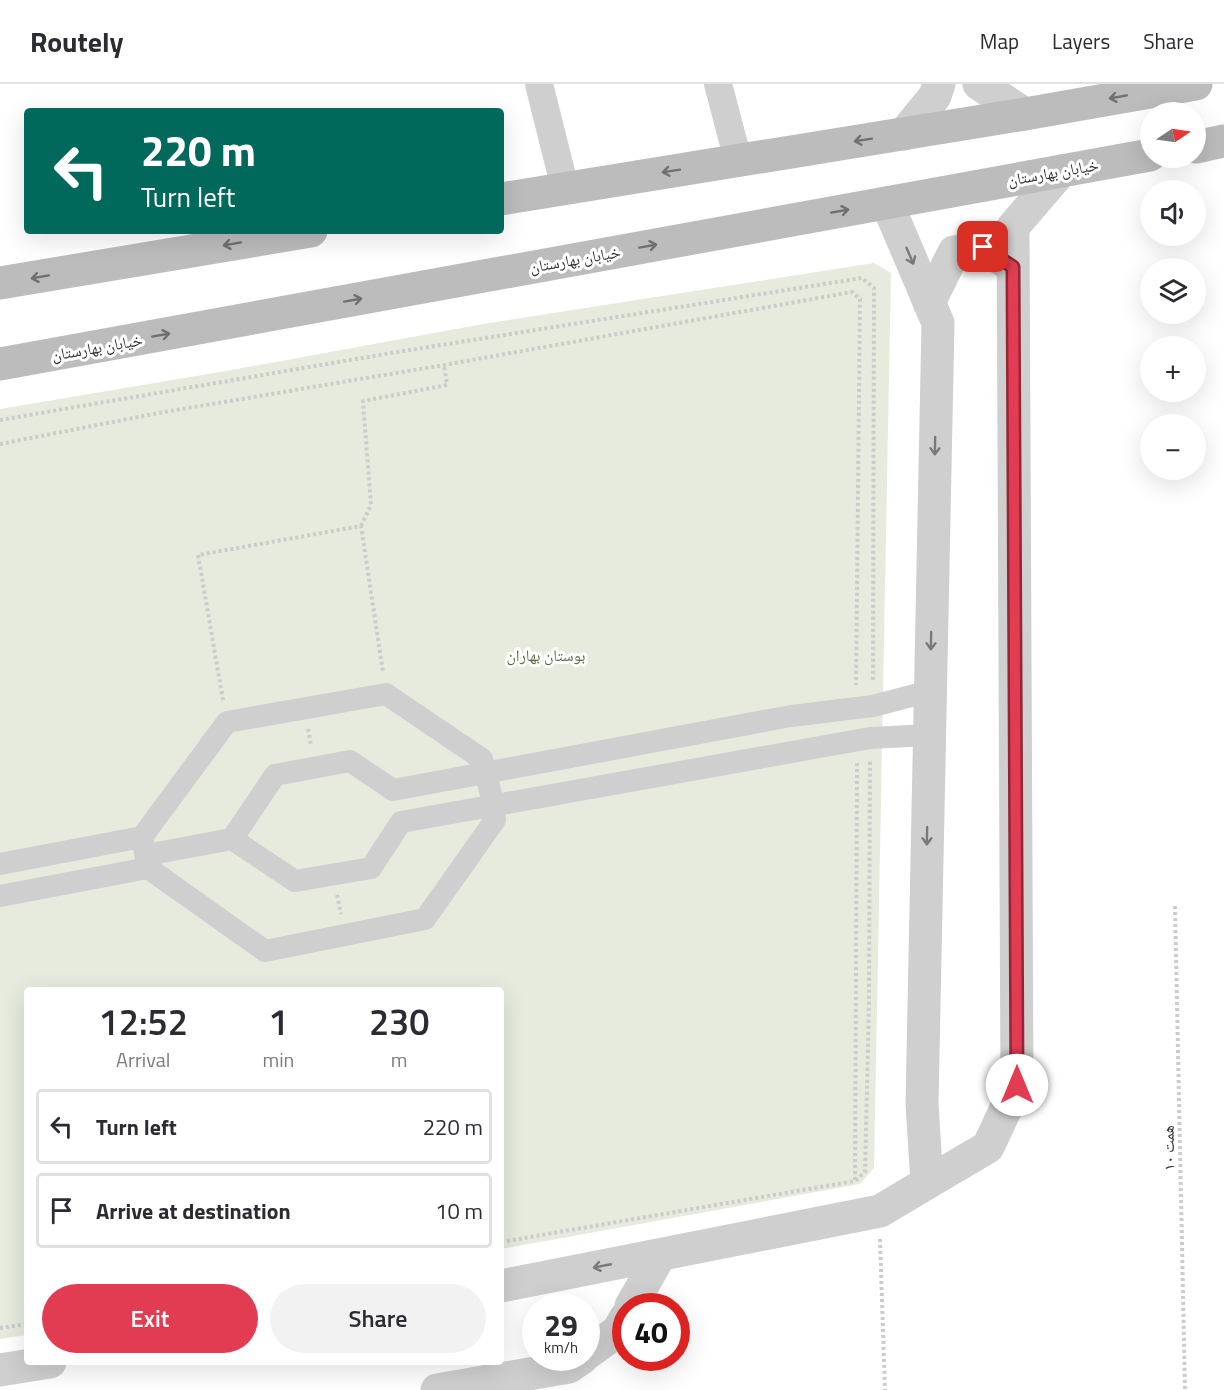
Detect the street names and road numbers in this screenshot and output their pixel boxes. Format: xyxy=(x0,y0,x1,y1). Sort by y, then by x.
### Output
street label: خیابان بهارستان xyxy=(1006,152,1100,192)
street label: خیابان بهارستان xyxy=(528,239,622,279)
street label: خیابان بهارستان xyxy=(50,327,144,367)
street label: همت ۱۰ xyxy=(1156,1125,1180,1171)

